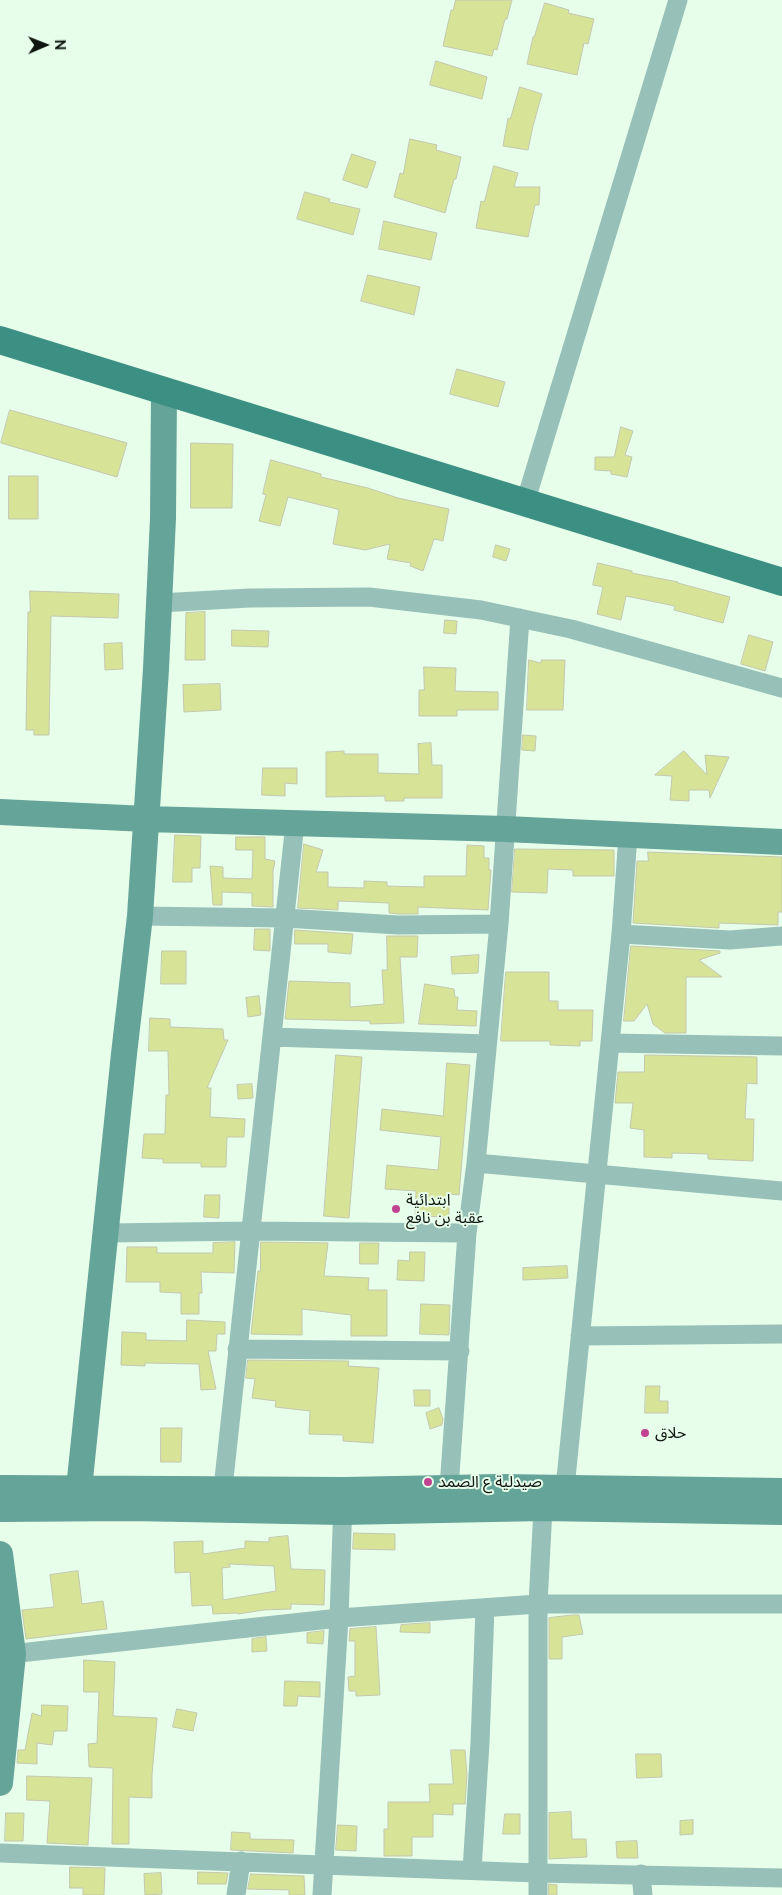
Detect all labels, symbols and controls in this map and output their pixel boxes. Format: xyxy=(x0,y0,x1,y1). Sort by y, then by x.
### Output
north arrow xyxy=(20,20,70,70)
text: N xyxy=(52,39,68,50)
place label: ابتدائية عقبة بن نافع xyxy=(406,1190,484,1228)
marker: ابتدائية عقبة بن نافع xyxy=(390,1203,402,1215)
place label: حلاق xyxy=(655,1423,686,1443)
marker: حلاق xyxy=(639,1427,651,1439)
place label: صيدلية ع الصمد xyxy=(438,1472,542,1492)
marker: صيدلية ع الصمد xyxy=(422,1476,434,1488)

